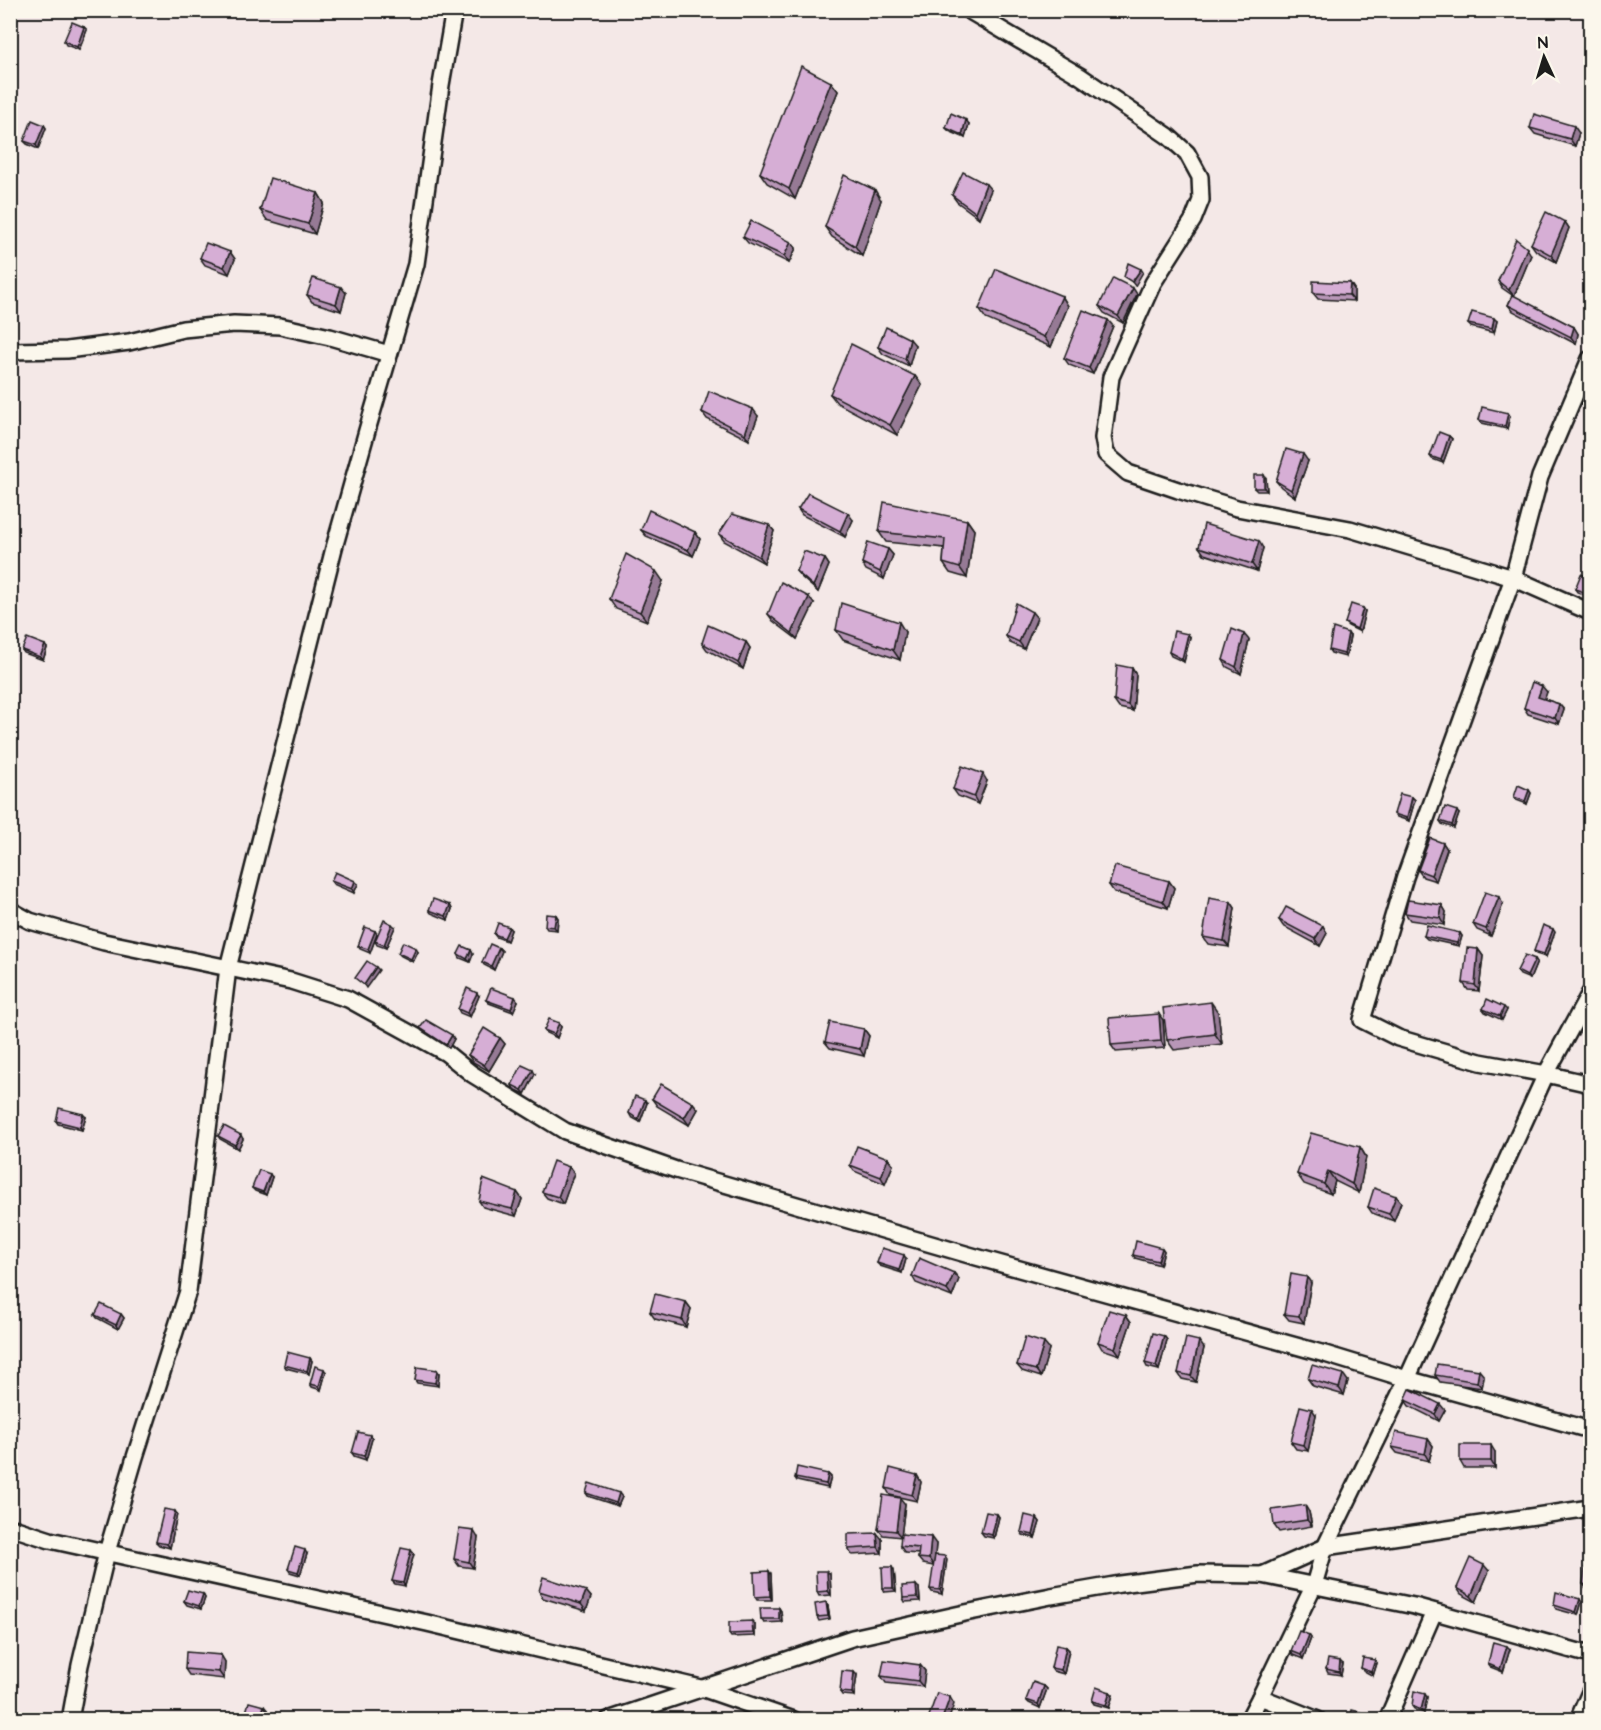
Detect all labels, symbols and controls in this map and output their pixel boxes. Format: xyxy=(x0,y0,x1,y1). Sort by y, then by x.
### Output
north arrow xyxy=(1514,27,1574,87)
text: N xyxy=(1537,32,1549,54)

